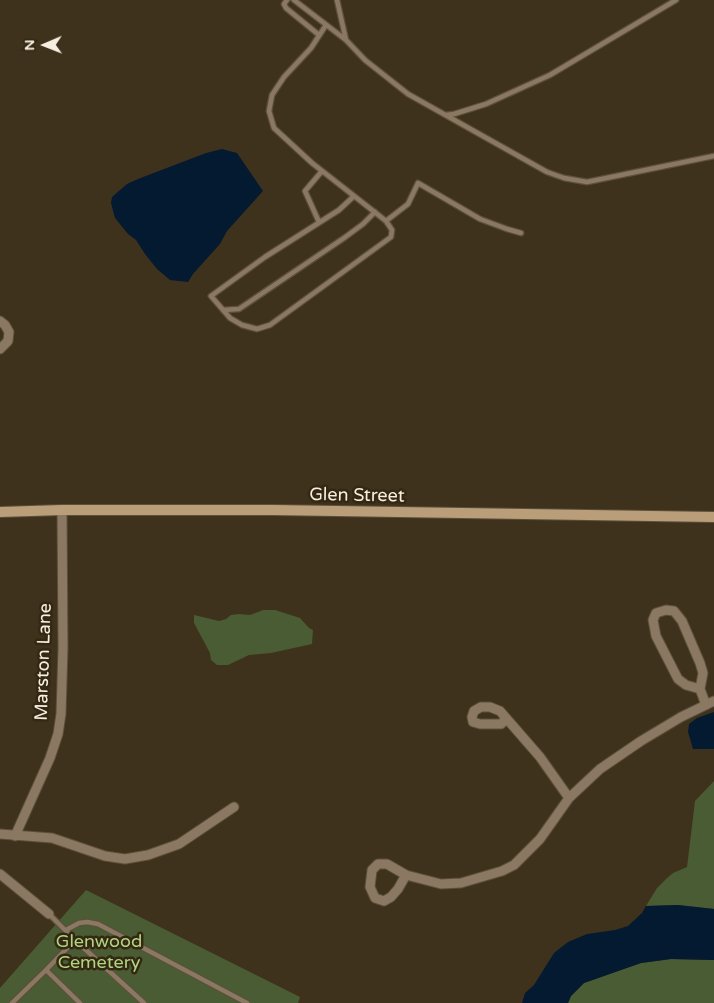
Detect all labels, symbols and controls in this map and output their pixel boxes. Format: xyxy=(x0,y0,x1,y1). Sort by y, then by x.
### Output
north arrow xyxy=(20,20,70,70)
text: N xyxy=(21,39,38,51)
street label: Glen Street xyxy=(309,484,405,508)
street label: Marston Lane xyxy=(31,603,57,721)
park label: Glenwood Cemetery xyxy=(56,931,142,974)

